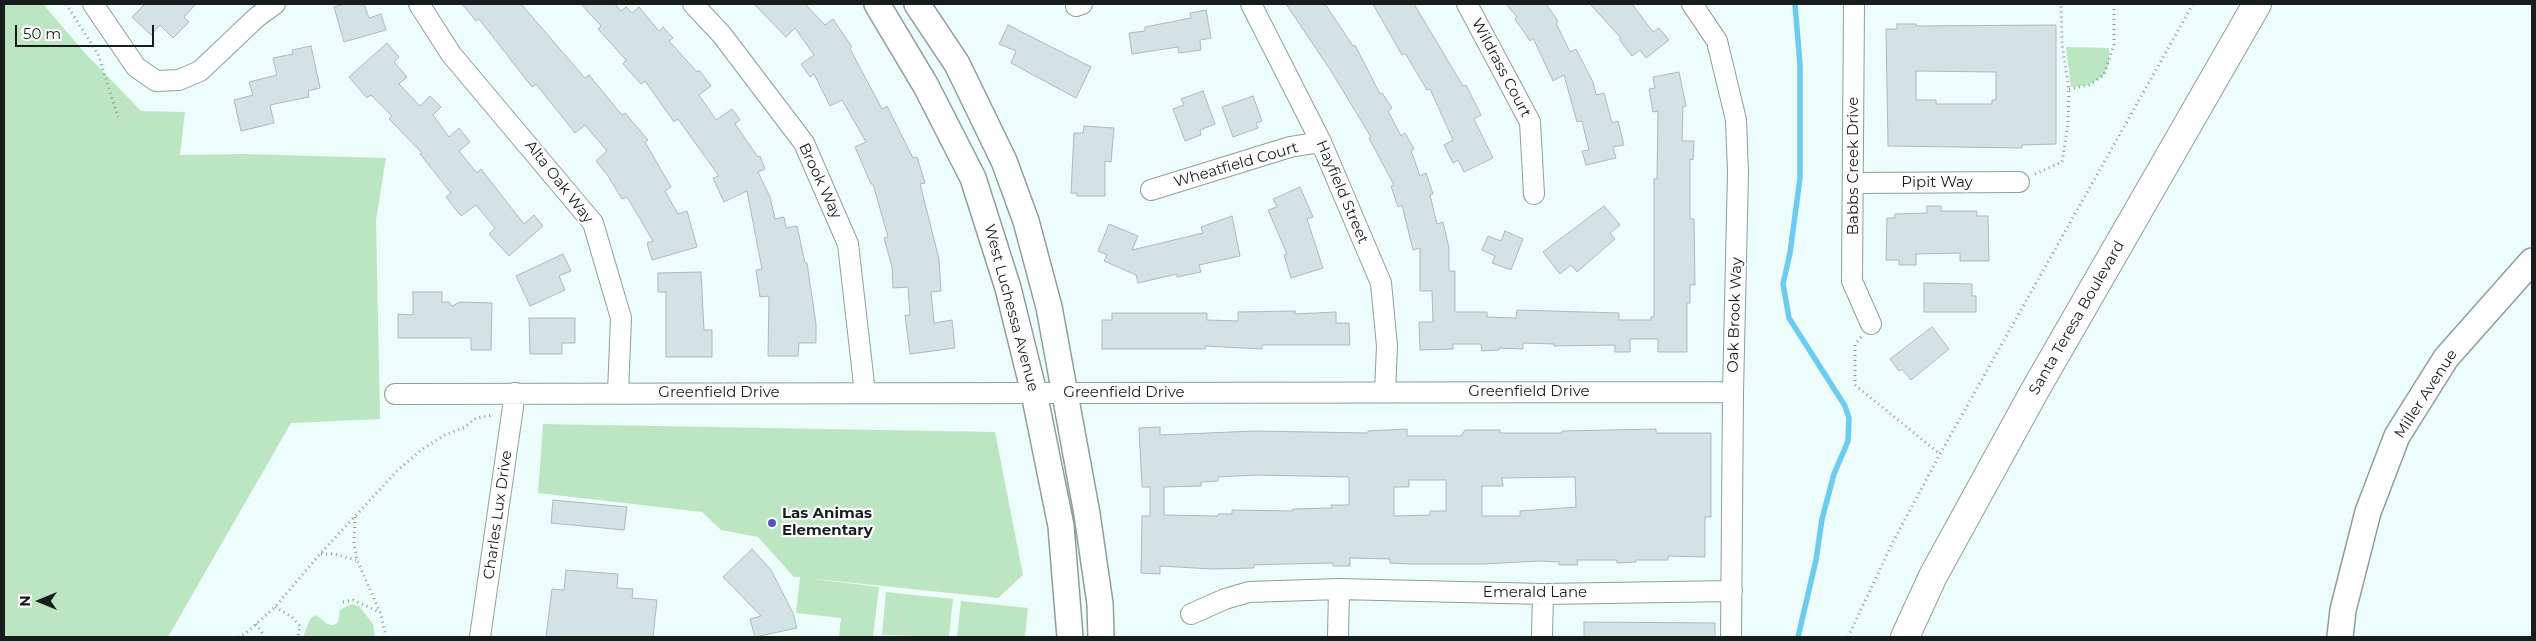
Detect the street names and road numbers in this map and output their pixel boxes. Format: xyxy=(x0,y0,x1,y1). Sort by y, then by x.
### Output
street label: Wildrass Court xyxy=(1467,15,1535,121)
street label: Babbs Creek Drive xyxy=(1845,97,1863,235)
street label: Alta Oak Way xyxy=(521,137,597,227)
street label: Hayfield Street xyxy=(1312,138,1372,246)
street label: Wheatfield Court xyxy=(1172,139,1300,191)
street label: Brook Way xyxy=(795,140,845,222)
street label: Pipit Way xyxy=(1901,174,1973,192)
street label: West Luchessa Avenue xyxy=(980,222,1042,394)
street label: Santa Teresa Boulevard xyxy=(2025,238,2129,398)
street label: Oak Brook Way xyxy=(1724,257,1746,373)
street label: Miller Avenue xyxy=(2391,346,2461,442)
street label: Greenfield Drive xyxy=(1468,383,1590,401)
street label: Greenfield Drive xyxy=(658,384,780,402)
street label: Greenfield Drive xyxy=(1063,384,1185,402)
street label: Charles Lux Drive xyxy=(480,449,516,581)
street label: Emerald Lane xyxy=(1483,584,1587,602)

